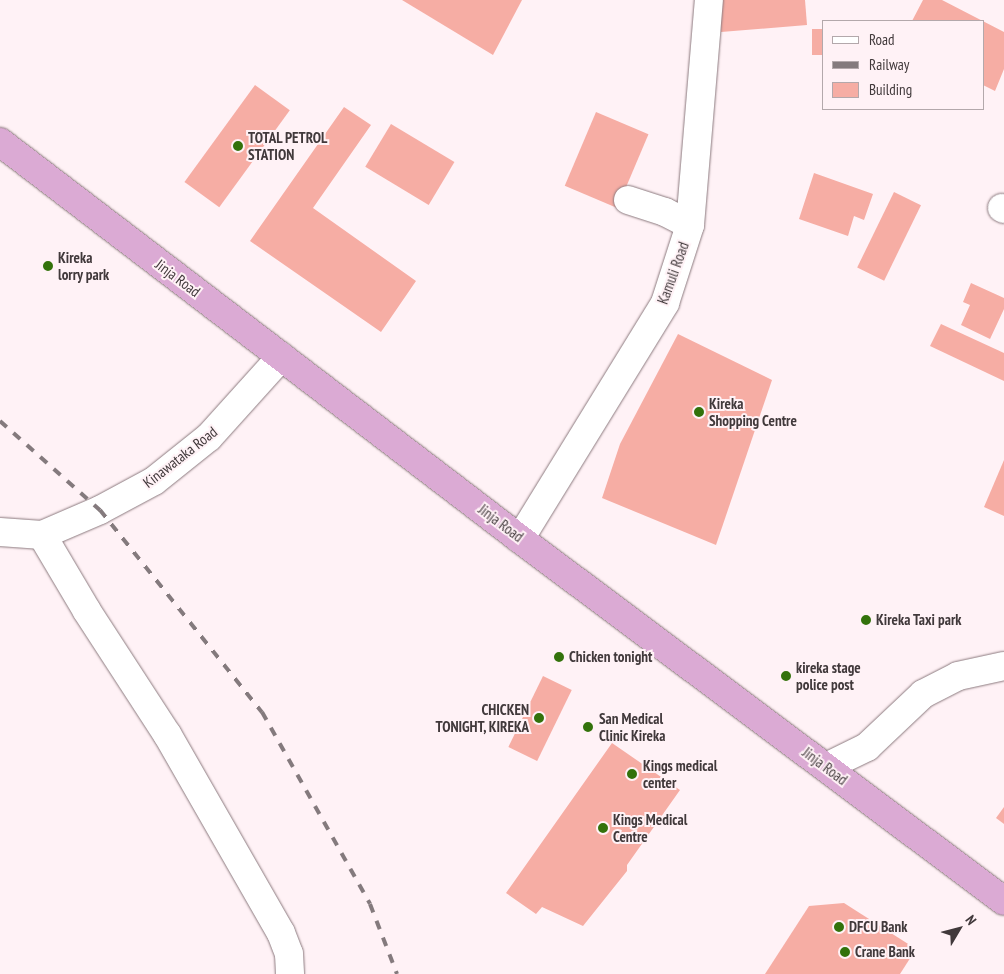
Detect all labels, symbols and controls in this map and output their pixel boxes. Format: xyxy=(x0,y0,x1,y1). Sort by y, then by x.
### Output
legend xyxy=(822,20,984,110)
text: Road xyxy=(869,30,895,49)
text: Railway xyxy=(869,55,909,74)
text: Building xyxy=(869,80,912,99)
place label: TOTAL PETROL STATION xyxy=(248,128,328,163)
marker: TOTAL PETROL STATION xyxy=(232,140,244,152)
street label: Kamuli Road xyxy=(653,239,693,307)
place label: Kireka lorry park xyxy=(58,248,110,283)
street label: Jinja Road xyxy=(152,255,204,301)
marker: Kireka lorry park xyxy=(42,260,54,272)
place label: Kireka Shopping Centre xyxy=(709,394,797,429)
marker: Kireka Shopping Centre xyxy=(693,406,705,418)
street label: Kinawataka Road xyxy=(139,423,221,491)
street label: Jinja Road xyxy=(475,500,527,546)
place label: Kireka Taxi park xyxy=(876,611,962,629)
marker: Kireka Taxi park xyxy=(860,614,872,626)
place label: Chicken tonight xyxy=(569,648,652,666)
marker: Chicken tonight xyxy=(553,651,565,663)
place label: kireka stage police post xyxy=(796,658,861,693)
marker: kireka stage police post xyxy=(780,670,792,682)
place label: CHICKEN TONIGHT, KIREKA xyxy=(435,700,529,735)
place label: San Medical Clinic Kireka xyxy=(599,709,666,744)
marker: CHICKEN TONIGHT, KIREKA xyxy=(533,712,545,724)
marker: San Medical Clinic Kireka xyxy=(581,720,595,734)
street label: Jinja Road xyxy=(799,743,851,789)
place label: Kings medical center xyxy=(643,756,717,791)
marker: Kings medical center xyxy=(625,767,639,781)
place label: Kings Medical Centre xyxy=(613,810,687,845)
marker: Kings Medical Centre xyxy=(597,822,609,834)
north arrow xyxy=(934,904,984,954)
text: N xyxy=(962,912,980,928)
place label: DFCU Bank xyxy=(849,918,907,936)
marker: DFCU Bank xyxy=(833,921,845,933)
place label: Crane Bank xyxy=(855,943,915,961)
marker: Crane Bank xyxy=(839,946,851,958)

